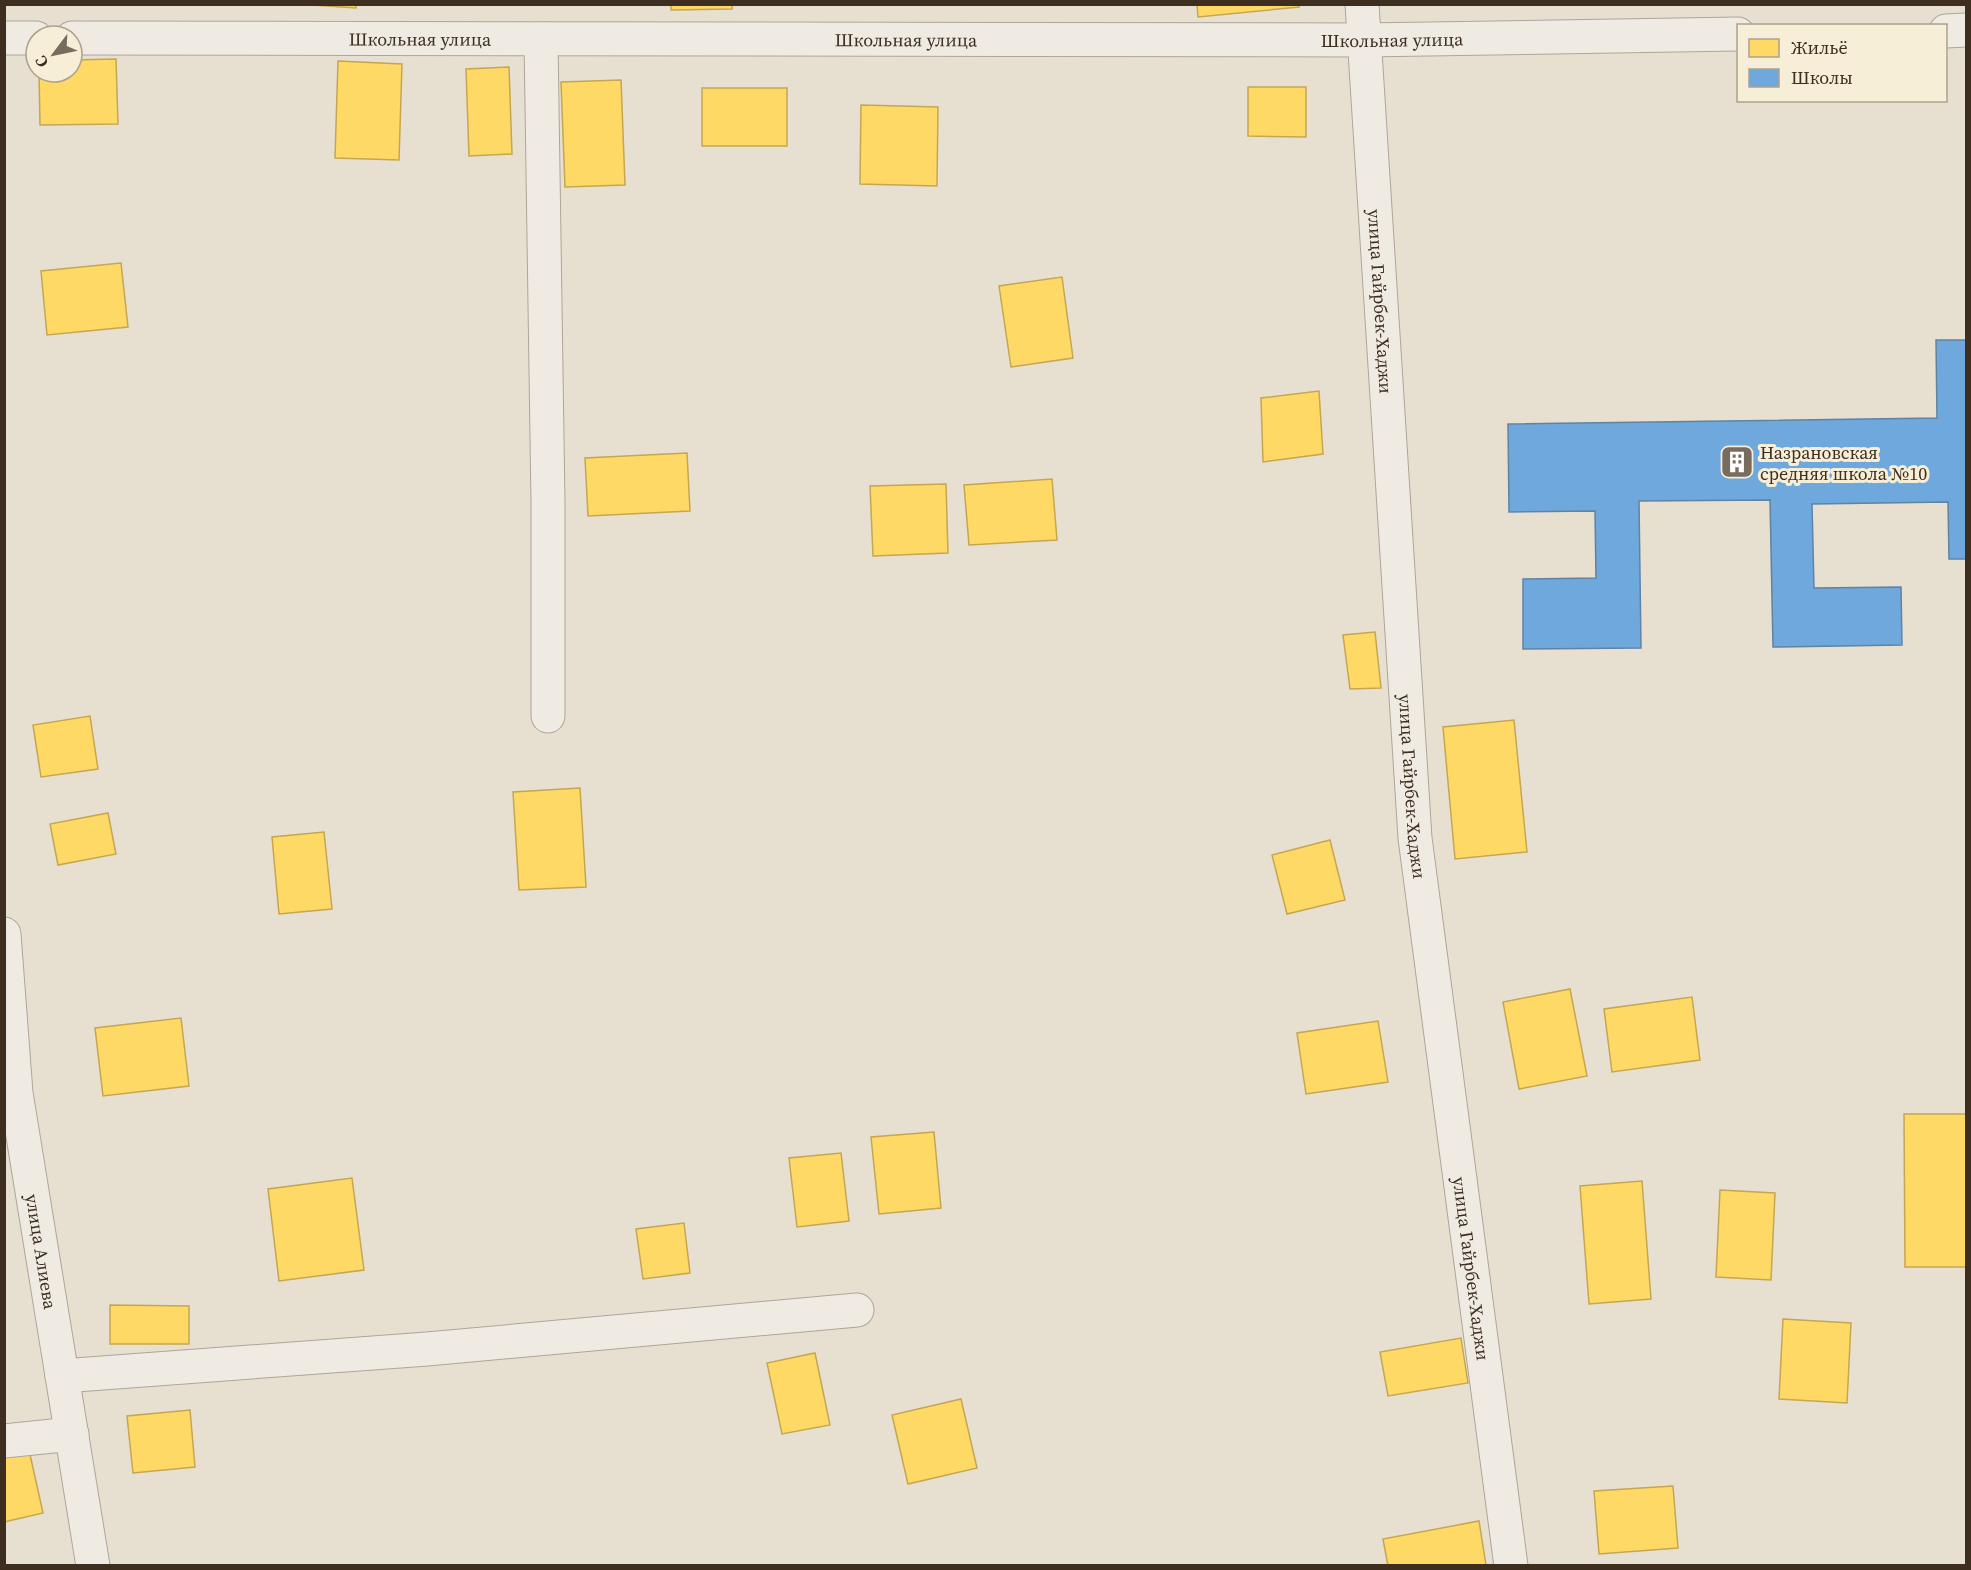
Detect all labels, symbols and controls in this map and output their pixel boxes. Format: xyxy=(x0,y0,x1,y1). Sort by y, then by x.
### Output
north arrow xyxy=(24,24,84,84)
legend xyxy=(1737,24,1947,102)
street label: Школьная улица xyxy=(349,26,492,51)
street label: Школьная улица xyxy=(1321,26,1464,53)
street label: Школьная улица xyxy=(835,27,978,52)
text: Жильё xyxy=(1791,35,1848,60)
text: С xyxy=(29,52,53,72)
text: Школы xyxy=(1791,65,1853,90)
street label: улица Гайрбек-Хаджи xyxy=(1363,208,1399,395)
place label: Назрановская средняя школа №10 xyxy=(1760,440,1927,486)
building icon: Назрановская средняя школа №10 xyxy=(1719,444,1755,480)
street label: улица Гайрбек-Хаджи xyxy=(1393,693,1433,880)
street label: улица Гайрбек-Хаджи xyxy=(1447,1175,1496,1362)
street label: улица Алиева xyxy=(20,1192,64,1312)

